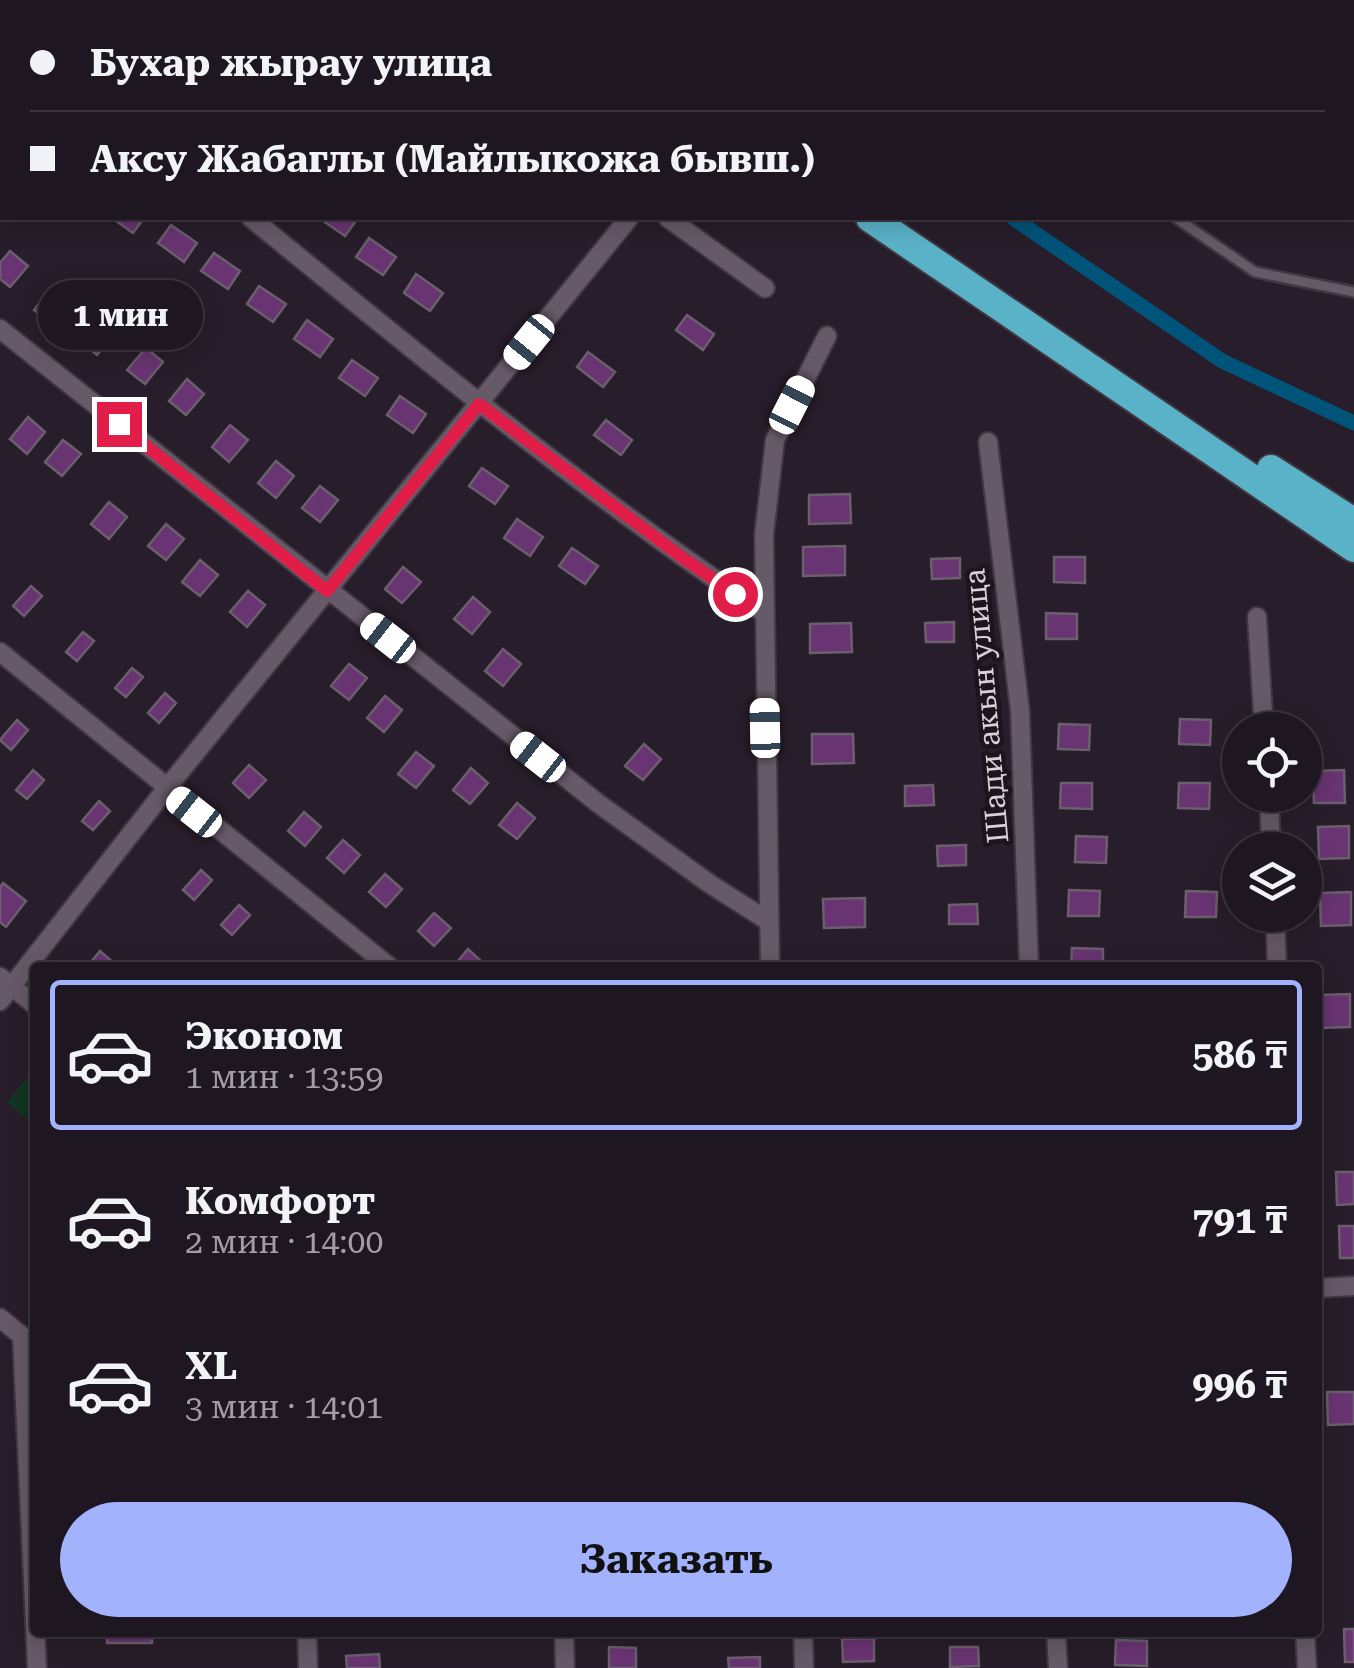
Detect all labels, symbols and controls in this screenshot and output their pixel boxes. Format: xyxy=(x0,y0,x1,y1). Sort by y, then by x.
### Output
text: Бухар жырау улица xyxy=(90,41,492,85)
text: Аксу Жабаглы (Майлыкожа бывш.) xyxy=(90,137,815,181)
callout: 1 мин xyxy=(36,279,202,349)
text: 1 мин xyxy=(73,296,168,334)
car xyxy=(498,309,560,375)
car xyxy=(765,371,819,439)
route end xyxy=(97,402,142,447)
street label: Шади акын улица xyxy=(957,567,1015,845)
route start xyxy=(713,572,758,617)
car xyxy=(355,608,421,668)
car xyxy=(749,698,781,758)
map controls xyxy=(1222,712,1322,932)
button: locate xyxy=(1222,712,1322,812)
car xyxy=(505,727,571,787)
car xyxy=(161,782,227,842)
button: layers xyxy=(1222,832,1322,932)
icon: car xyxy=(65,1010,155,1100)
text: Эконом xyxy=(185,1014,343,1058)
text: 586 ₸ xyxy=(1192,1033,1287,1077)
text: 1 мин · 13:59 xyxy=(185,1058,383,1096)
icon: car xyxy=(65,1175,155,1265)
text: Комфорт xyxy=(185,1179,375,1223)
text: 791 ₸ xyxy=(1192,1198,1287,1242)
text: 2 мин · 14:00 xyxy=(185,1223,383,1261)
icon: car xyxy=(65,1340,155,1430)
text: XL xyxy=(185,1344,237,1388)
text: 996 ₸ xyxy=(1192,1363,1287,1407)
text: 3 мин · 14:01 xyxy=(185,1388,383,1426)
button: Заказать xyxy=(60,1502,1292,1617)

